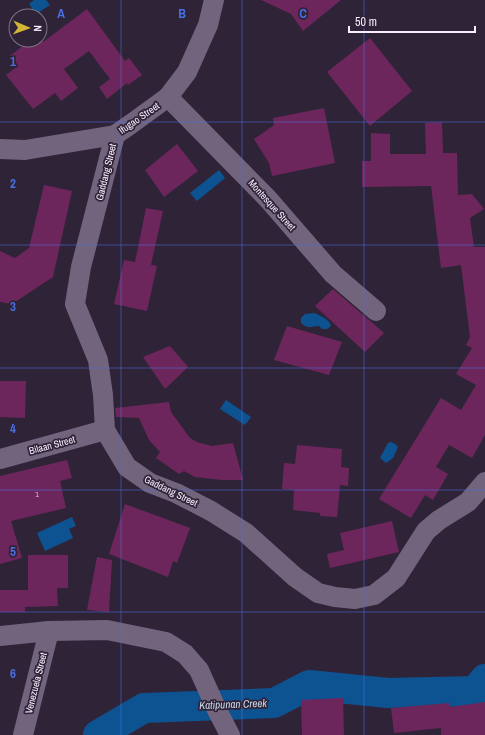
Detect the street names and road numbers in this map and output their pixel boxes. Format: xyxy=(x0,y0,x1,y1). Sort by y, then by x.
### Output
street label: Ifugao Street xyxy=(116,99,163,137)
street label: Gaddang Street xyxy=(93,142,119,202)
street label: Montesque Street xyxy=(246,177,299,234)
street label: Bilaan Street xyxy=(27,432,77,457)
street label: Gaddang Street xyxy=(142,472,201,510)
street label: Venezuela Street xyxy=(22,650,50,715)

